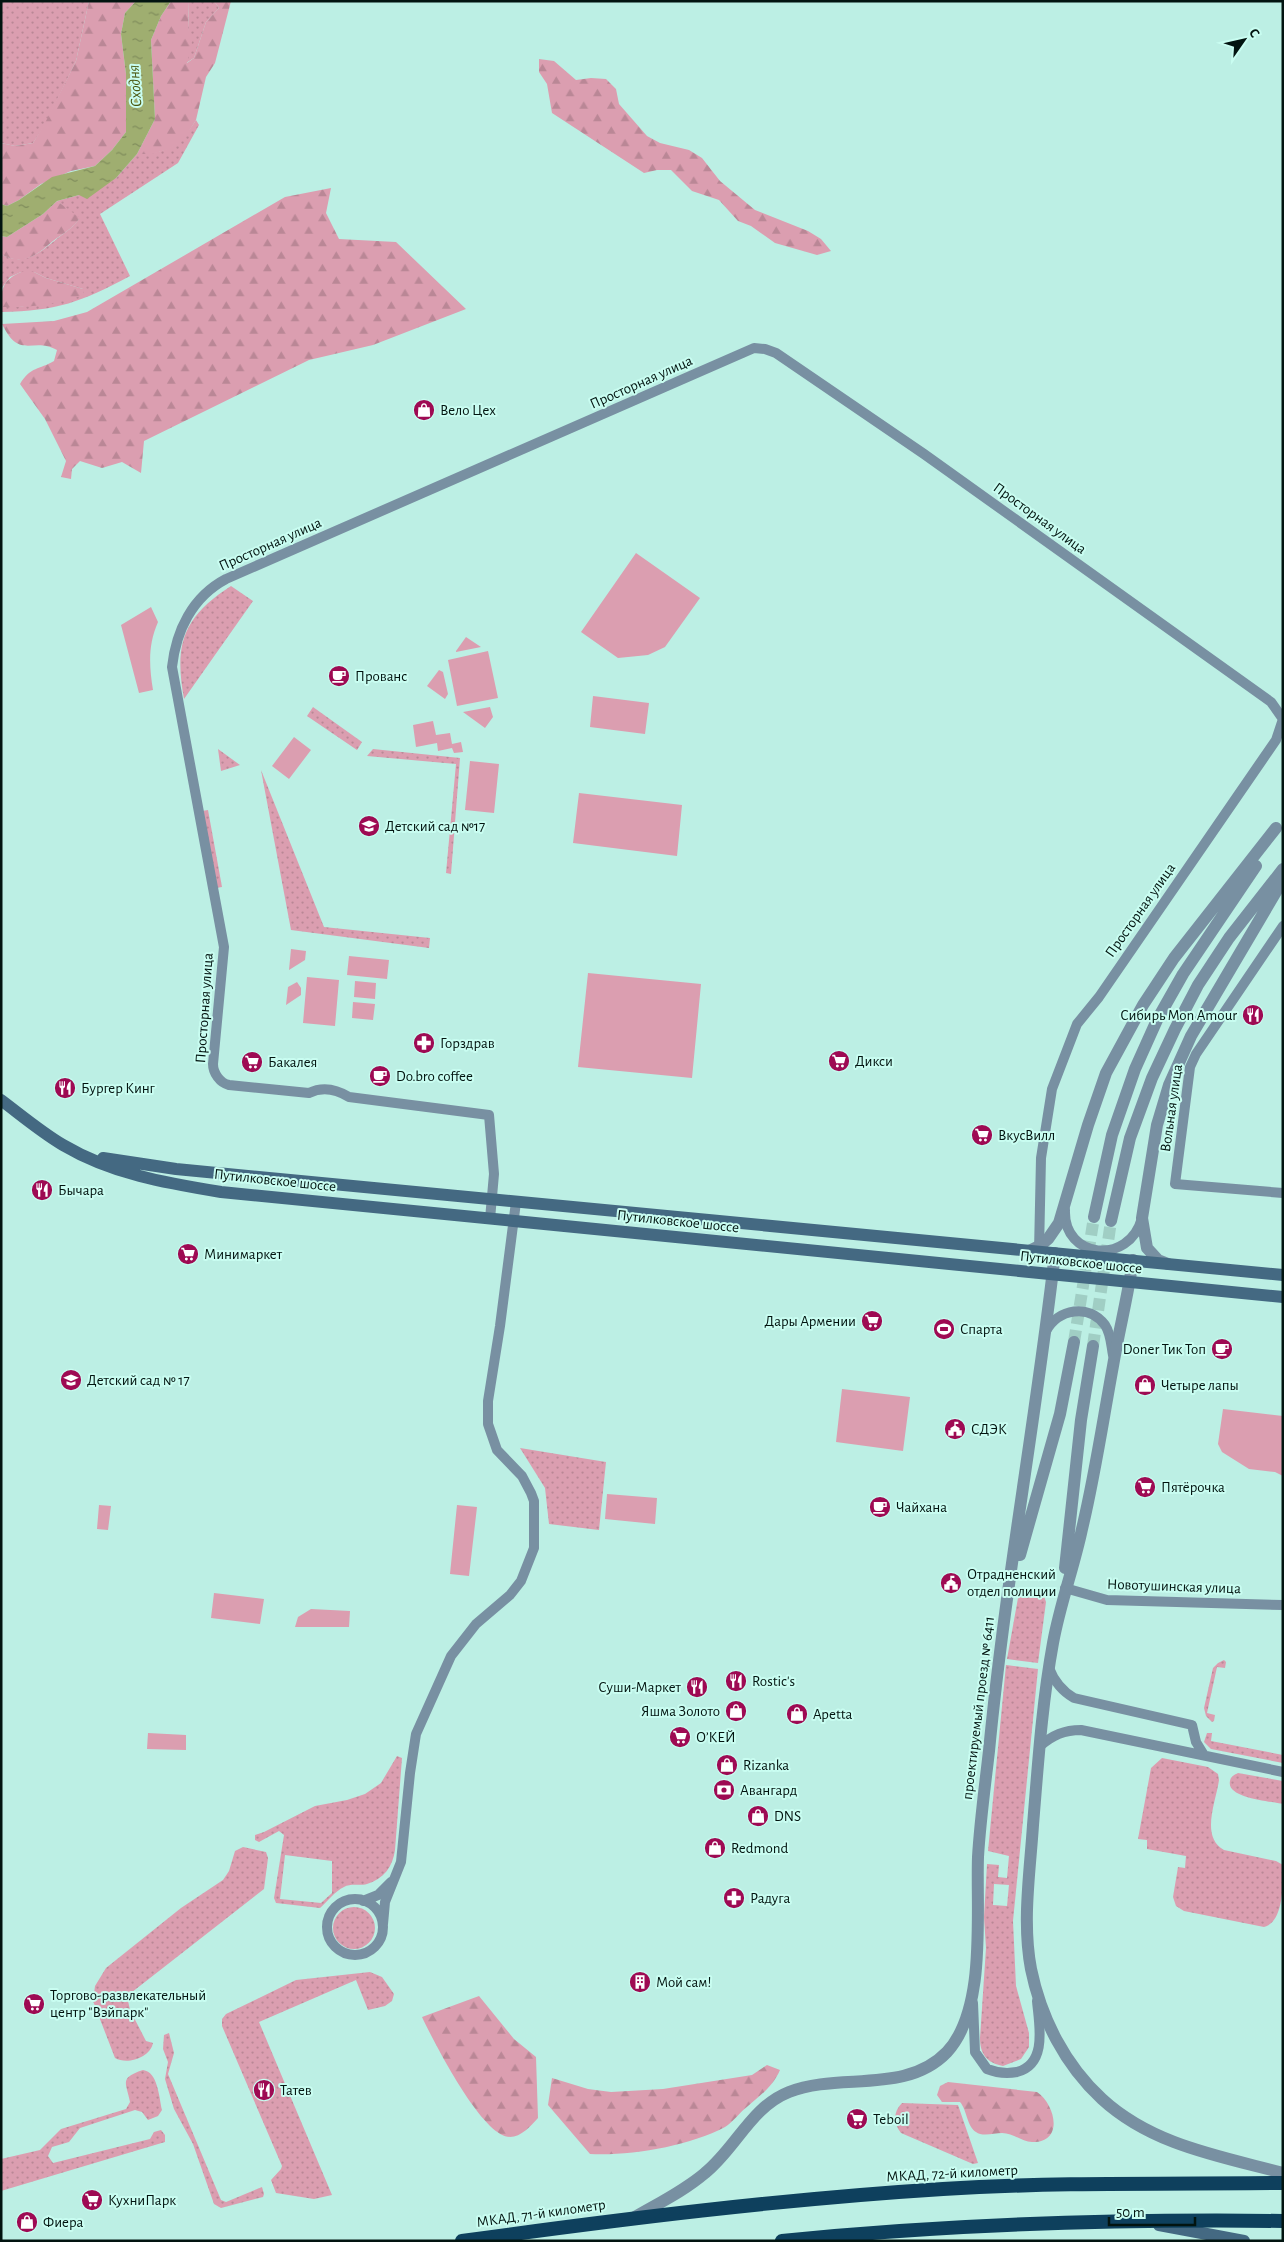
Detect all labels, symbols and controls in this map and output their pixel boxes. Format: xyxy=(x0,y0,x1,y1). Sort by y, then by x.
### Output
north arrow xyxy=(1219,15,1269,65)
text: С xyxy=(1246,26,1262,41)
water label: Сходня xyxy=(126,64,144,108)
street label: Просторная улица xyxy=(588,353,695,412)
shop icon: Вело Цех xyxy=(412,398,436,422)
place label: Вело Цех xyxy=(440,403,496,418)
street label: Просторная улица xyxy=(990,480,1089,557)
street label: Просторная улица xyxy=(217,515,324,574)
cafe icon: Прованс xyxy=(327,664,351,688)
place label: Прованс xyxy=(355,669,407,684)
school or university icon: Детский сад №17 xyxy=(357,814,381,838)
place label: Детский сад №17 xyxy=(385,819,485,834)
street label: Просторная улица xyxy=(1102,860,1178,960)
street label: Просторная улица xyxy=(193,952,216,1064)
restaurant icon: Сибирь Mon Amour xyxy=(1241,1003,1265,1027)
place label: Сибирь Mon Amour xyxy=(1120,1008,1237,1023)
pharmacy icon: Горздрав xyxy=(412,1031,436,1055)
place label: Горздрав xyxy=(440,1036,495,1051)
supermarket icon: Дикси xyxy=(827,1049,851,1073)
supermarket icon: Бакалея xyxy=(240,1050,264,1074)
place label: Дикси xyxy=(855,1054,893,1069)
place label: Бакалея xyxy=(268,1055,317,1070)
street label: Вольная улица xyxy=(1158,1063,1185,1153)
cafe icon: Do.bro coffee xyxy=(368,1064,392,1088)
place label: Do.bro coffee xyxy=(396,1069,473,1084)
restaurant icon: Бургер Кинг xyxy=(53,1076,77,1100)
place label: Бургер Кинг xyxy=(81,1081,156,1096)
supermarket icon: ВкусВилл xyxy=(970,1123,994,1147)
place label: ВкусВилл xyxy=(998,1128,1055,1143)
street label: Путилковское шоссе xyxy=(213,1167,337,1194)
restaurant icon: Бычара xyxy=(30,1178,54,1202)
place label: Бычара xyxy=(58,1183,104,1198)
street label: Путилковское шоссе xyxy=(616,1208,740,1235)
supermarket icon: Минимаркет xyxy=(176,1242,200,1266)
place label: Минимаркет xyxy=(204,1247,283,1262)
street label: Путилковское шоссе xyxy=(1019,1249,1143,1276)
supermarket icon: Дары Армении xyxy=(860,1309,884,1333)
place label: Дары Армении xyxy=(764,1314,856,1329)
sports icon: Спарта xyxy=(932,1317,956,1341)
place label: Спарта xyxy=(960,1322,1003,1337)
cafe icon: Doner Тик Топ xyxy=(1210,1337,1234,1361)
place label: Doner Тик Топ xyxy=(1123,1342,1206,1357)
school or university icon: Детский сад № 17 xyxy=(59,1368,83,1392)
place label: Детский сад № 17 xyxy=(87,1373,190,1388)
shop icon: Четыре лапы xyxy=(1133,1373,1157,1397)
place label: Четыре лапы xyxy=(1161,1378,1239,1393)
public building icon: СДЭК xyxy=(943,1417,967,1441)
place label: СДЭК xyxy=(971,1422,1007,1437)
supermarket icon: Пятёрочка xyxy=(1133,1475,1157,1499)
place label: Пятёрочка xyxy=(1161,1480,1225,1495)
cafe icon: Чайхана xyxy=(868,1495,892,1519)
place label: Чайхана xyxy=(896,1500,947,1515)
place label: Отрадненский отдел полиции xyxy=(967,1567,1056,1599)
public building icon: Отрадненский отдел полиции xyxy=(939,1571,963,1595)
street label: Новотушинская улица xyxy=(1107,1577,1241,1596)
street label: проектируемый проезд № 6411 xyxy=(960,1615,997,1801)
restaurant icon: Rostic's xyxy=(724,1669,748,1693)
place label: Rostic's xyxy=(752,1674,795,1689)
restaurant icon: Суши-Маркет xyxy=(685,1675,709,1699)
place label: Суши-Маркет xyxy=(598,1680,682,1695)
shop icon: Яшма Золото xyxy=(724,1699,748,1723)
shop icon: Apetta xyxy=(785,1702,809,1726)
place label: Яшма Золото xyxy=(641,1704,720,1719)
place label: Apetta xyxy=(813,1707,852,1722)
supermarket icon: О’КЕЙ xyxy=(668,1725,692,1749)
place label: О’КЕЙ xyxy=(696,1730,736,1745)
shop icon: Rizanka xyxy=(715,1753,739,1777)
place label: Rizanka xyxy=(743,1758,789,1773)
bank icon: Авангард xyxy=(712,1778,736,1802)
place label: Авангард xyxy=(740,1783,797,1798)
shop icon: DNS xyxy=(746,1804,770,1828)
place label: DNS xyxy=(774,1809,801,1824)
shop icon: Redmond xyxy=(703,1836,727,1860)
place label: Redmond xyxy=(731,1841,788,1856)
pharmacy icon: Радуга xyxy=(722,1886,746,1910)
place label: Радуга xyxy=(750,1891,790,1906)
building icon: Мой сам! xyxy=(628,1970,652,1994)
place label: Мой сам! xyxy=(656,1975,711,1990)
place label: Торгово-развлекательный центр "Вэйпарк" xyxy=(50,1988,206,2020)
supermarket icon: Торгово-развлекательный центр "Вэйпарк" xyxy=(22,1992,46,2016)
restaurant icon: Татев xyxy=(252,2078,276,2102)
place label: Татев xyxy=(280,2083,312,2098)
supermarket icon: Teboil xyxy=(845,2107,869,2131)
place label: Teboil xyxy=(873,2112,909,2127)
street label: МКАД, 72-й километр xyxy=(886,2163,1019,2184)
supermarket icon: КухниПарк xyxy=(80,2188,104,2212)
place label: КухниПарк xyxy=(108,2193,176,2208)
scale bar xyxy=(1109,2194,1195,2226)
street label: МКАД, 71-й километр xyxy=(476,2197,607,2230)
text: 50 m xyxy=(1116,2205,1145,2220)
shop icon: Фиера xyxy=(15,2210,39,2234)
place label: Фиера xyxy=(43,2215,84,2230)

